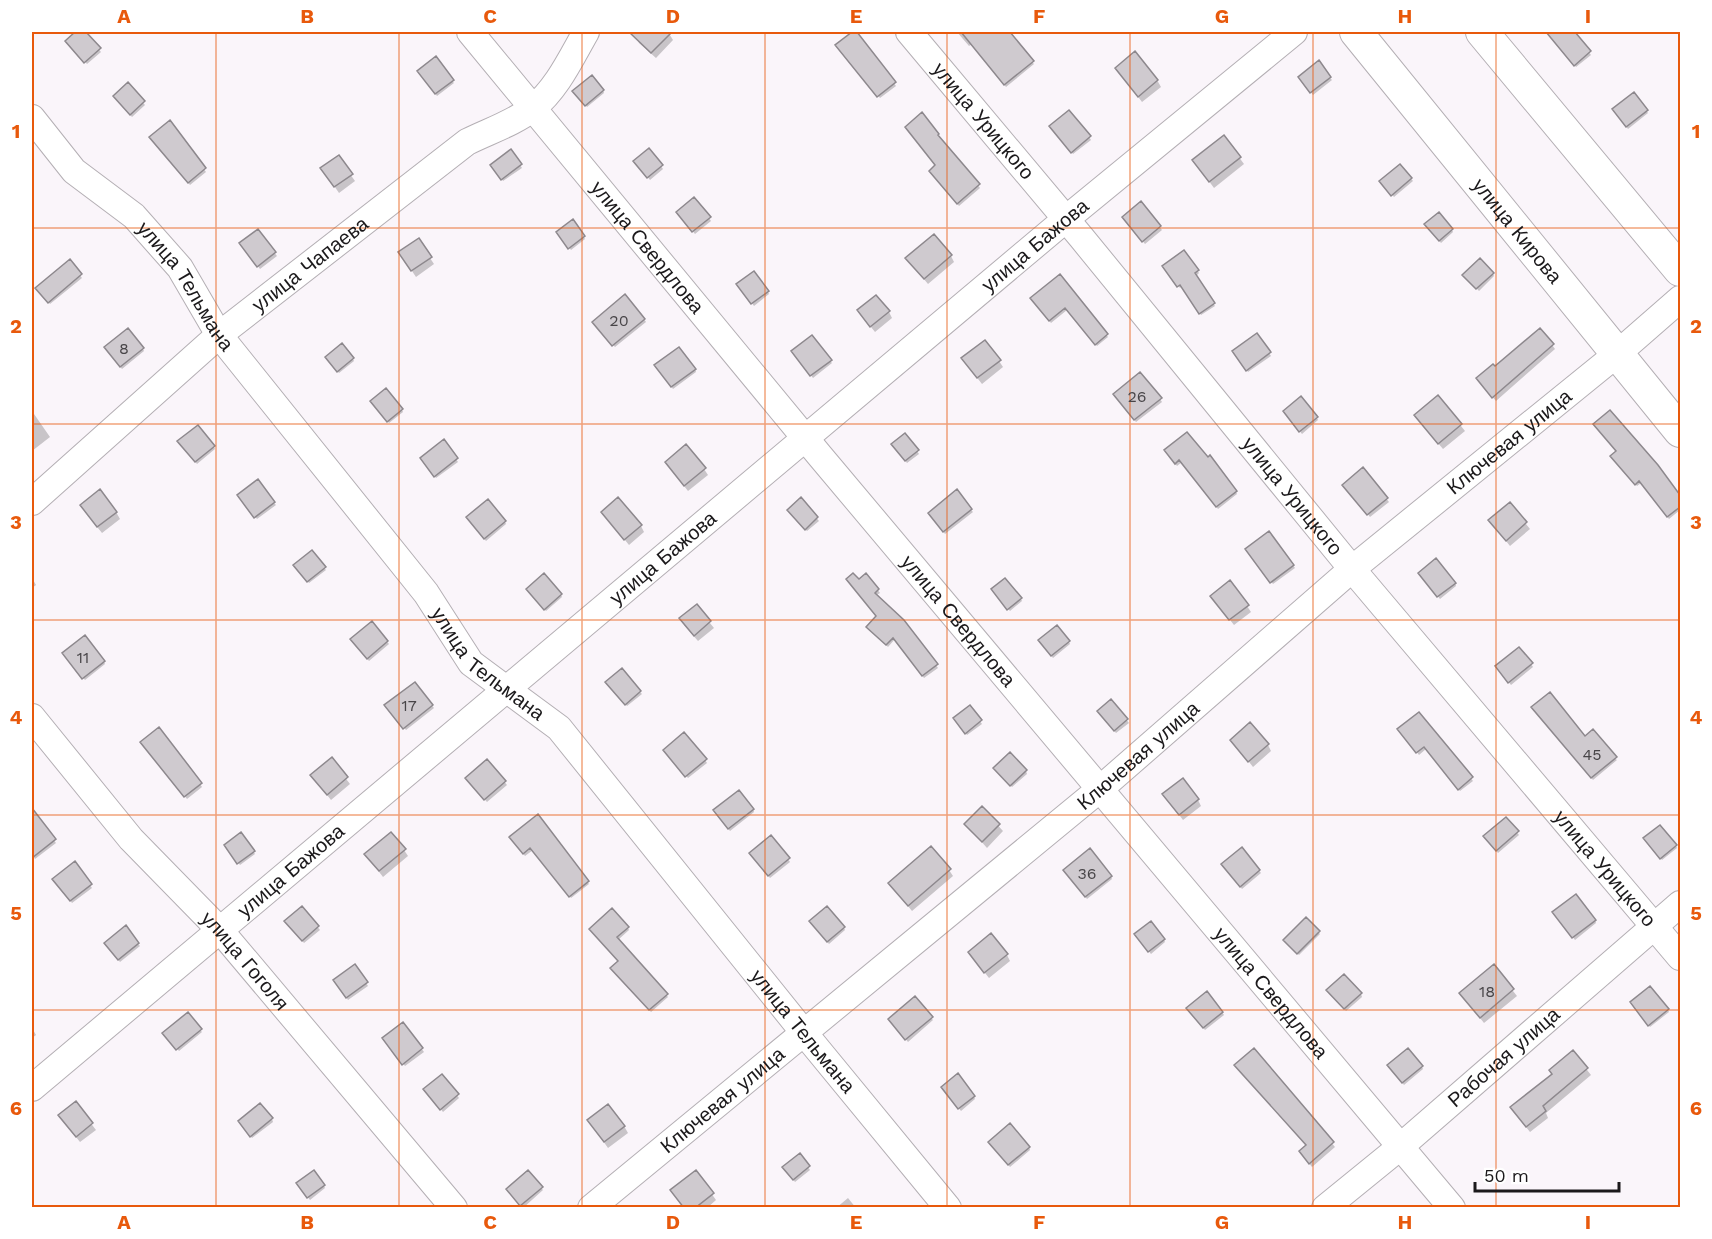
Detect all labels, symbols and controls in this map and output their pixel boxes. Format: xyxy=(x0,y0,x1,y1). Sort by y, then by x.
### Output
text: A xyxy=(117,4,131,28)
text: B xyxy=(300,4,314,28)
text: C xyxy=(483,4,497,28)
text: D xyxy=(666,4,680,28)
text: E xyxy=(850,4,862,28)
text: F xyxy=(1033,4,1045,28)
text: G xyxy=(1215,4,1229,28)
text: H xyxy=(1398,4,1412,28)
text: I xyxy=(1585,4,1591,28)
street label: улица Урицкого xyxy=(928,57,1040,184)
text: 1 xyxy=(12,119,20,143)
text: 1 xyxy=(1692,119,1700,143)
street label: улица Кирова xyxy=(1468,173,1568,289)
street label: улица Свердлова xyxy=(586,176,710,319)
street label: улица Бажова xyxy=(977,193,1094,297)
street label: улица Чапаева xyxy=(247,211,374,317)
street label: улица Тельмана xyxy=(132,216,239,356)
house number: 20 xyxy=(609,311,629,330)
text: 2 xyxy=(10,314,22,338)
text: 2 xyxy=(1690,314,1702,338)
house number: 8 xyxy=(119,339,129,358)
street label: Ключевая улица xyxy=(1442,383,1577,499)
house number: 26 xyxy=(1127,387,1147,406)
street label: улица Урицкого xyxy=(1237,432,1348,560)
street label: улица Бажова xyxy=(605,506,722,610)
text: 3 xyxy=(10,510,22,534)
text: 3 xyxy=(1690,510,1702,534)
street label: улица Свердлова xyxy=(896,550,1021,692)
street label: улица Тельмана xyxy=(426,603,550,726)
house number: 11 xyxy=(77,648,89,667)
house number: 17 xyxy=(401,696,417,715)
street label: Ключевая улица xyxy=(1072,696,1205,815)
text: 4 xyxy=(10,705,23,729)
text: 4 xyxy=(1690,705,1703,729)
house number: 45 xyxy=(1582,745,1602,764)
street label: улица Урицкого xyxy=(1549,805,1661,932)
street label: улица Бажова xyxy=(232,818,350,922)
house number: 36 xyxy=(1077,864,1097,883)
text: 5 xyxy=(10,901,22,925)
text: 5 xyxy=(1690,901,1702,925)
street label: улица Гоголя xyxy=(196,906,294,1015)
street label: улица Свердлова xyxy=(1209,922,1334,1064)
street label: улица Тельмана xyxy=(746,964,861,1098)
house number: 18 xyxy=(1479,982,1495,1001)
street label: Рабочая улица xyxy=(1443,1001,1565,1112)
street label: Ключевая улица xyxy=(655,1041,790,1158)
text: 6 xyxy=(10,1096,22,1120)
text: 6 xyxy=(1690,1096,1702,1120)
scale bar xyxy=(1475,1155,1619,1193)
text: 50 m xyxy=(1484,1165,1529,1186)
text: A xyxy=(117,1210,131,1234)
text: B xyxy=(300,1210,314,1234)
text: C xyxy=(483,1210,497,1234)
text: D xyxy=(666,1210,680,1234)
text: E xyxy=(850,1210,862,1234)
text: F xyxy=(1033,1210,1045,1234)
text: G xyxy=(1215,1210,1229,1234)
text: H xyxy=(1398,1210,1412,1234)
text: I xyxy=(1585,1210,1591,1234)

